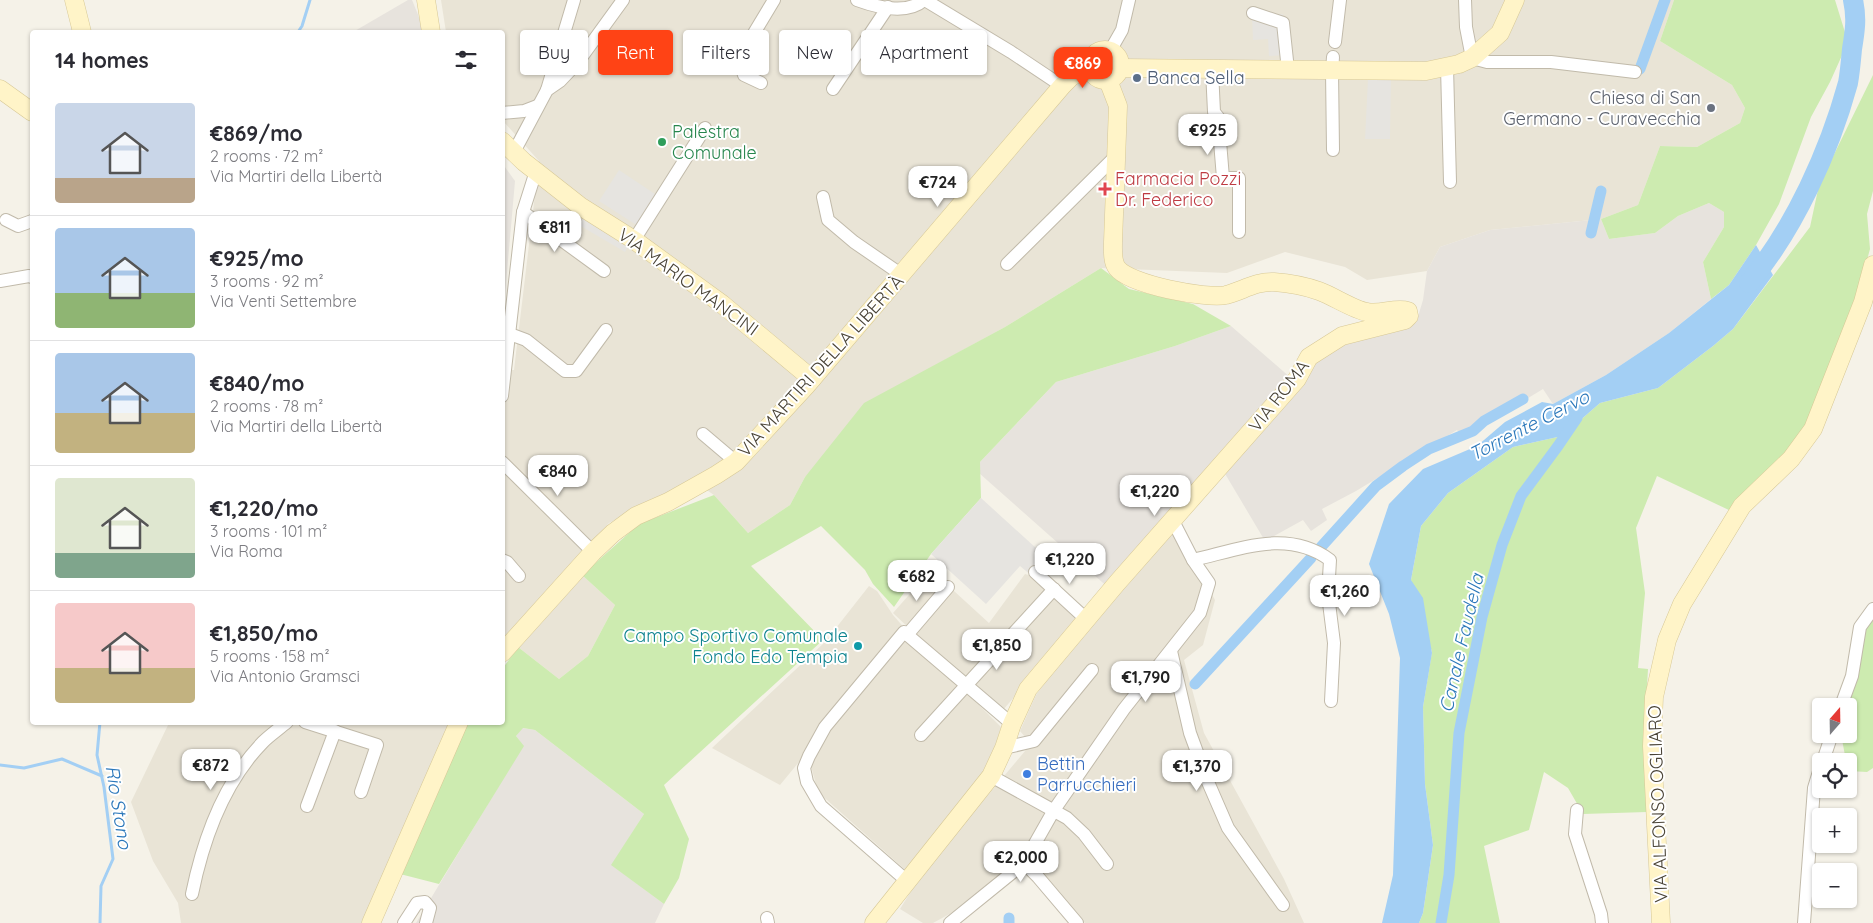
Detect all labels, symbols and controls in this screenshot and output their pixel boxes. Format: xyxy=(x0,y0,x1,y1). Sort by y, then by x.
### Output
chip: Buy xyxy=(520,30,588,75)
chip: Rent xyxy=(598,30,673,75)
chip: Filters xyxy=(683,30,769,75)
chip: New xyxy=(779,30,851,75)
chip: Apartment xyxy=(861,30,987,75)
icon: filters xyxy=(452,46,480,74)
pin: €869 xyxy=(1053,46,1113,89)
text: 14 homes xyxy=(55,47,149,73)
text: €869 xyxy=(1065,53,1101,73)
place label: Banca Sella xyxy=(1147,66,1245,89)
marker: Banca Sella xyxy=(1131,72,1143,84)
place label: Chiesa di San Germano - Curavecchia xyxy=(1503,86,1701,130)
marker: Chiesa di San Germano - Curavecchia xyxy=(1705,102,1717,114)
pin: €925 xyxy=(1178,114,1238,156)
text: €869/mo xyxy=(210,120,303,146)
place label: Palestra Comunale xyxy=(672,120,757,164)
text: €925 xyxy=(1189,120,1227,140)
icon: home xyxy=(95,123,155,183)
marker: Palestra Comunale xyxy=(656,136,668,148)
text: 2 rooms · 72 m² xyxy=(210,146,323,166)
text: Via Martiri della Libertà xyxy=(210,166,382,186)
pin: €724 xyxy=(908,166,968,208)
place label: Farmacia Pozzi Dr. Federico xyxy=(1115,167,1241,211)
text: €724 xyxy=(919,172,957,192)
marker: Farmacia Pozzi Dr. Federico xyxy=(1099,183,1111,195)
pin: €811 xyxy=(525,210,585,253)
text: €811 xyxy=(539,217,571,237)
street label: VIA MARIO MANCINI xyxy=(613,223,763,340)
text: €925/mo xyxy=(210,245,304,271)
icon: home xyxy=(95,248,155,308)
street label: VIA MARTIRI DELLA LIBERTÀ xyxy=(733,269,909,462)
text: 3 rooms · 92 m² xyxy=(210,271,324,291)
text: Via Venti Settembre xyxy=(210,291,357,311)
street label: VIA ROMA xyxy=(1243,355,1314,436)
text: €840/mo xyxy=(210,370,304,396)
icon: home xyxy=(95,373,155,433)
water label: Torrente Cervo xyxy=(1465,384,1594,466)
text: 2 rooms · 78 m² xyxy=(210,396,323,416)
text: Via Martiri della Libertà xyxy=(210,416,382,436)
pin: €840 xyxy=(528,454,588,497)
text: €840 xyxy=(539,461,577,481)
pin: €1,220 xyxy=(1114,474,1196,517)
text: €1,220 xyxy=(1131,481,1179,501)
text: €1,220/mo xyxy=(210,495,318,521)
icon: home xyxy=(95,498,155,558)
text: 3 rooms · 101 m² xyxy=(210,521,327,541)
text: Via Roma xyxy=(210,541,283,561)
pin: €1,220 xyxy=(1029,542,1111,585)
text: €1,220 xyxy=(1046,549,1094,569)
pin: €682 xyxy=(887,560,947,602)
text: €682 xyxy=(899,566,935,586)
water label: Canale Faudella xyxy=(1433,570,1489,715)
pin: €1,260 xyxy=(1304,574,1386,617)
text: €1,260 xyxy=(1321,581,1369,601)
text: €1,850/mo xyxy=(210,620,318,646)
icon: home xyxy=(95,623,155,683)
place label: Campo Sportivo Comunale Fondo Edo Tempia xyxy=(624,624,848,668)
pin: €1,850 xyxy=(956,628,1038,671)
text: €1,850 xyxy=(973,635,1021,655)
marker: Campo Sportivo Comunale Fondo Edo Tempia xyxy=(852,640,864,652)
text: 5 rooms · 158 m² xyxy=(210,646,330,666)
pin: €1,790 xyxy=(1105,660,1187,703)
text: Via Antonio Gramsci xyxy=(210,666,360,686)
text: €1,790 xyxy=(1122,667,1170,687)
north arrow xyxy=(1812,698,1858,742)
map controls xyxy=(1812,698,1857,908)
street label: VIA ALFONSO OGLIARO xyxy=(1643,705,1672,903)
pin: €872 xyxy=(181,748,241,791)
pin: €1,370 xyxy=(1156,750,1238,792)
place label: Bettin Parrucchieri xyxy=(1037,752,1136,796)
button: locate xyxy=(1812,753,1857,798)
text: €872 xyxy=(193,755,229,775)
text: €1,370 xyxy=(1173,756,1221,776)
water label: Rio Stono xyxy=(101,763,138,852)
marker: Bettin Parrucchieri xyxy=(1021,768,1033,780)
button: + xyxy=(1812,808,1857,853)
pin: €2,000 xyxy=(980,840,1062,883)
text: €2,000 xyxy=(994,847,1048,867)
button: − xyxy=(1812,863,1857,908)

